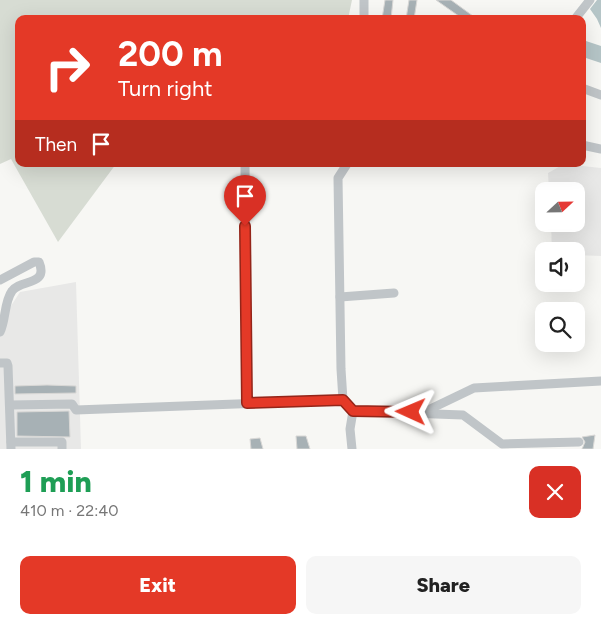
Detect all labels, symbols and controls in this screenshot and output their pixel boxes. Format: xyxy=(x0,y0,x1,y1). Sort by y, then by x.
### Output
text: 200 m xyxy=(118,33,222,75)
icon: right xyxy=(35,35,100,100)
text: Turn right xyxy=(118,75,213,102)
icon: arrive xyxy=(87,130,115,158)
text: Then xyxy=(35,133,77,156)
pin xyxy=(224,175,266,226)
icon: arrive xyxy=(231,182,259,210)
north arrow xyxy=(535,182,585,232)
map controls xyxy=(535,182,585,352)
button: sound xyxy=(535,242,585,292)
button: search xyxy=(535,302,585,352)
position arrow xyxy=(384,385,436,437)
text: 1 min xyxy=(20,463,92,500)
button: close xyxy=(529,466,581,518)
text: 410 m · 22:40 xyxy=(20,501,118,520)
button: Exit xyxy=(20,556,296,614)
button: Share xyxy=(306,556,581,614)

